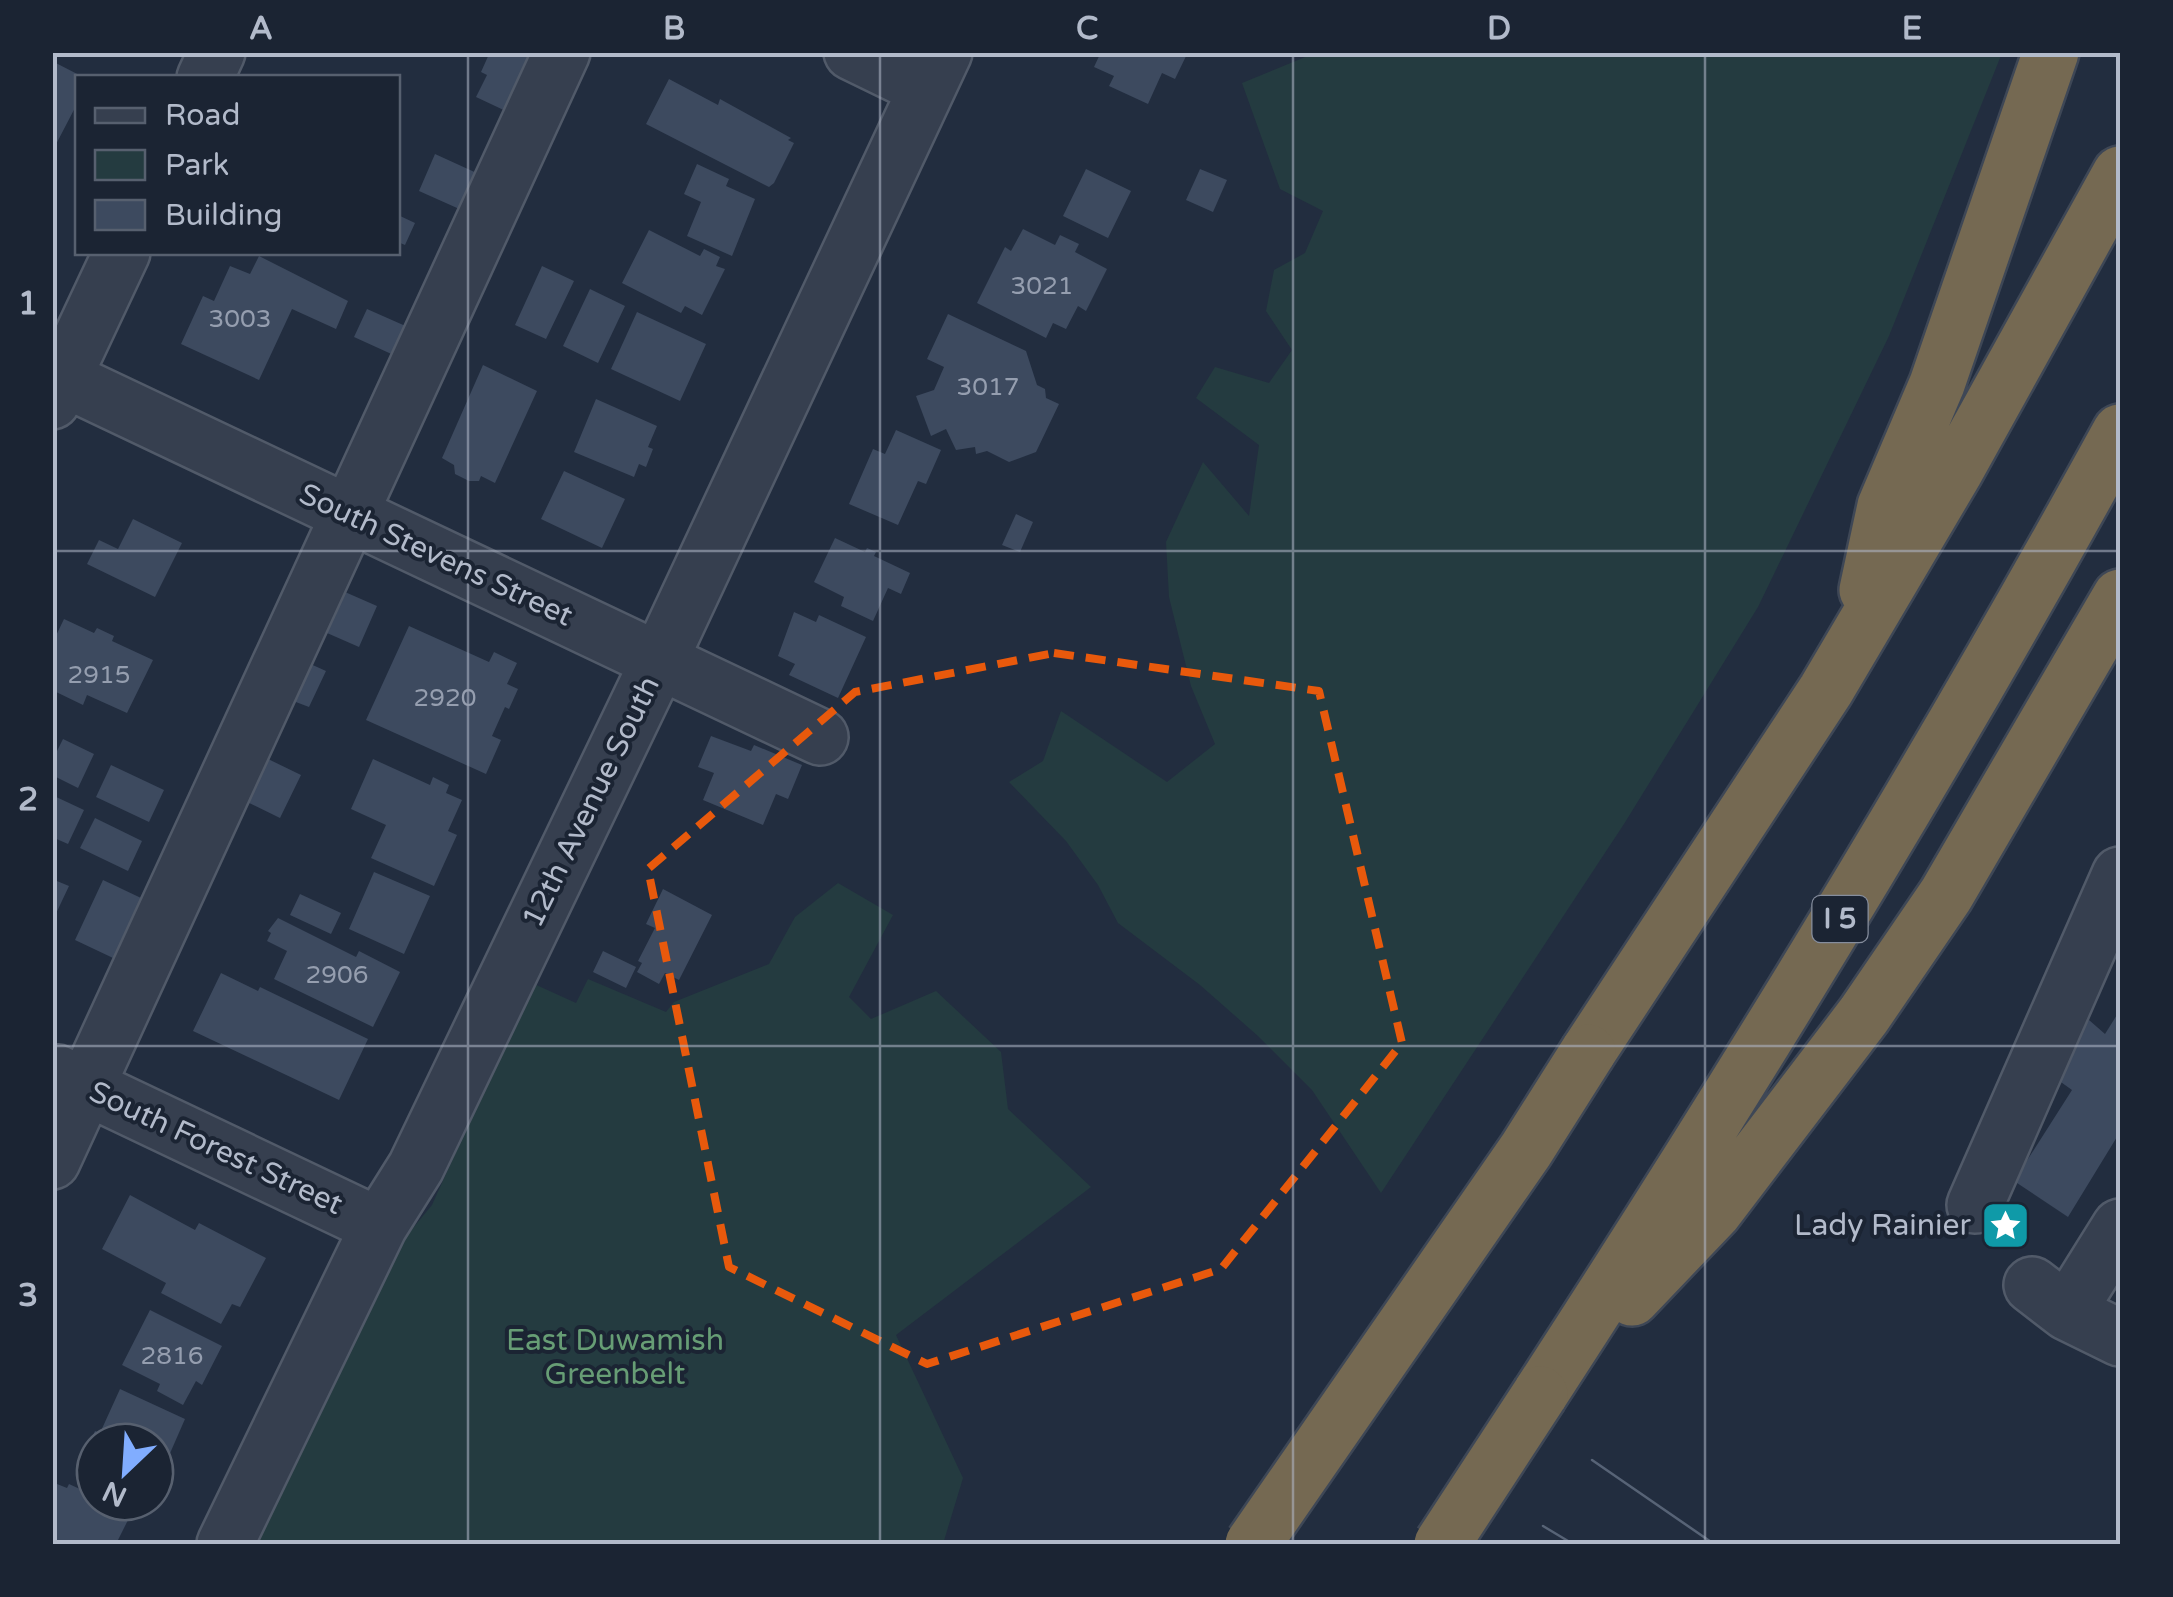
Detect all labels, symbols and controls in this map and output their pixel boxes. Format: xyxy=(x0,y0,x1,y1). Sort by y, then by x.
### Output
text: A xyxy=(249,10,273,48)
text: B xyxy=(663,10,685,48)
text: C xyxy=(1076,10,1098,48)
text: D xyxy=(1487,10,1511,48)
text: E xyxy=(1902,10,1922,48)
legend xyxy=(75,75,400,255)
text: Road xyxy=(165,97,240,134)
text: Park xyxy=(165,147,229,184)
text: Building xyxy=(165,197,282,234)
house number: 3021 xyxy=(1011,271,1073,301)
text: 1 xyxy=(18,285,38,323)
house number: 3003 xyxy=(209,304,271,334)
house number: 3017 xyxy=(957,372,1019,402)
street label: South Stevens Street xyxy=(293,475,579,635)
house number: 2915 xyxy=(68,660,130,690)
street label: 12th Avenue South xyxy=(514,670,668,934)
house number: 2920 xyxy=(414,683,476,713)
text: 2 xyxy=(18,781,38,819)
road number: I 5 xyxy=(1812,896,1868,942)
house number: 2906 xyxy=(306,960,368,990)
street label: South Forest Street xyxy=(84,1073,348,1223)
place icon: Lady Rainier xyxy=(1980,1199,2032,1251)
place label: Lady Rainier xyxy=(1794,1207,1971,1244)
text: 3 xyxy=(18,1277,38,1315)
park label: East Duwamish Greenbelt xyxy=(506,1322,724,1393)
house number: 2816 xyxy=(141,1341,203,1371)
north arrow xyxy=(75,1422,175,1522)
text: N xyxy=(97,1474,132,1514)

